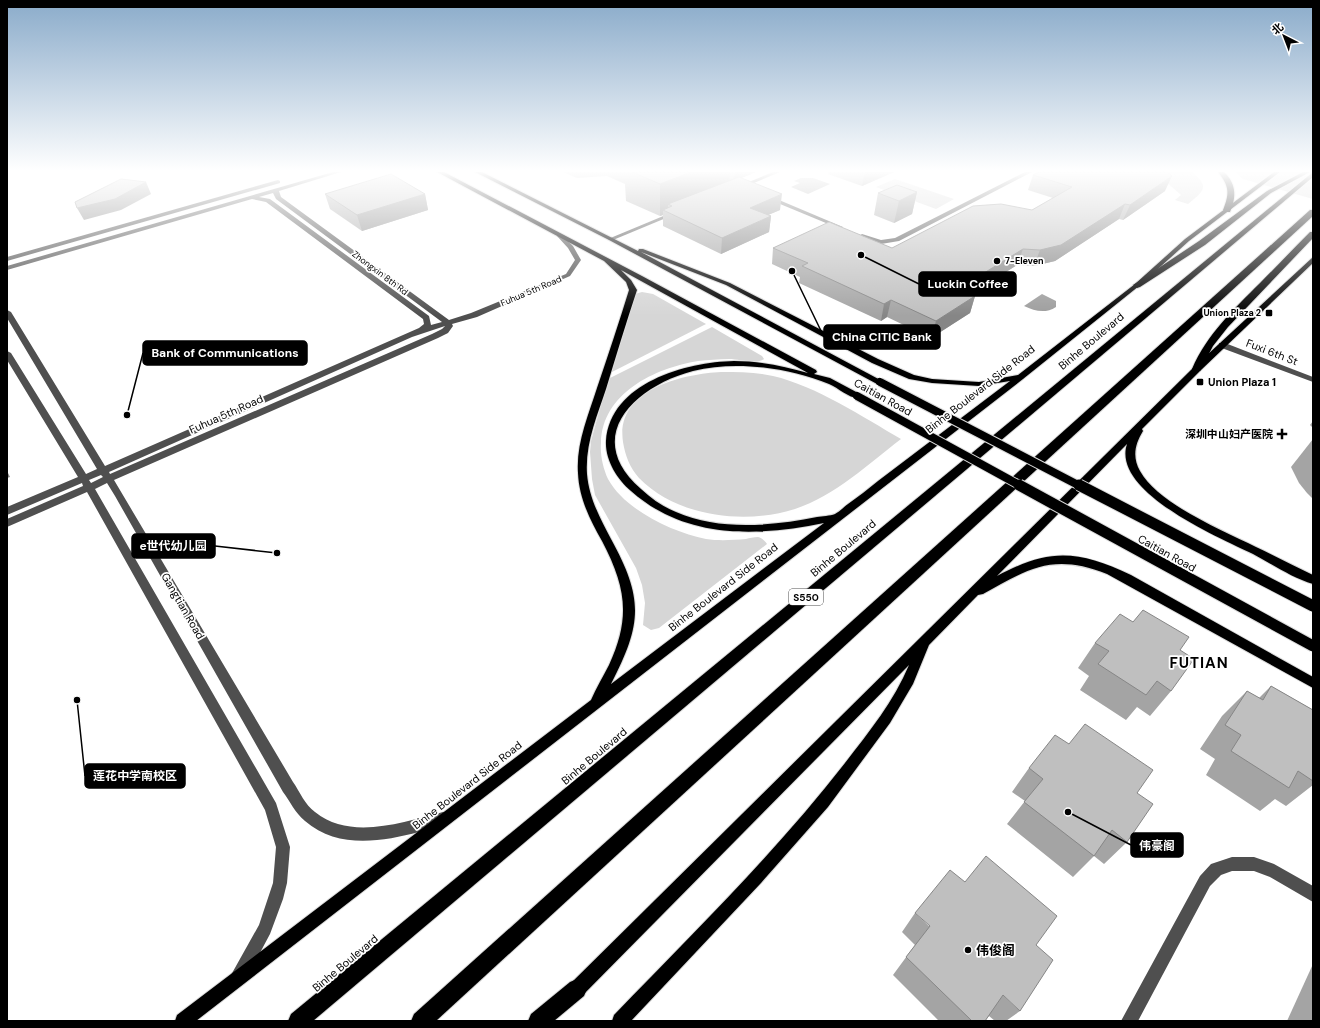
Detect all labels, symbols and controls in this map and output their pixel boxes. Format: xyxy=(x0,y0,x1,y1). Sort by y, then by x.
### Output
north arrow xyxy=(1264,16,1304,56)
text: 北 xyxy=(1269,20,1286,37)
street label: Zhongxin 8th Rd xyxy=(350,248,411,298)
place label: 7-Eleven xyxy=(1005,255,1044,267)
marker: 7-Eleven xyxy=(992,256,1002,266)
callout: Luckin Coffee xyxy=(919,272,1016,296)
street label: Fuhua 5th Road xyxy=(499,273,564,309)
text: Luckin Coffee xyxy=(927,276,1009,292)
place label: Union Plaza 2 xyxy=(1203,307,1261,319)
marker: Union Plaza 2 xyxy=(1264,308,1274,318)
street label: Binhe Boulevard xyxy=(1055,309,1127,372)
callout: China CITIC Bank xyxy=(824,325,940,349)
text: China CITIC Bank xyxy=(832,329,932,345)
street label: Fuxi 6th St xyxy=(1244,336,1300,368)
callout: Bank of Communications xyxy=(143,341,307,365)
street label: Binhe Boulevard Side Road xyxy=(923,342,1038,436)
text: Bank of Communications xyxy=(151,345,299,361)
street label: Caitian Road xyxy=(851,375,915,419)
place label: Union Plaza 1 xyxy=(1208,375,1276,389)
marker: Union Plaza 1 xyxy=(1195,377,1205,387)
street label: Fuhua 5th Road xyxy=(187,391,265,437)
place label: 深圳中山妇产医院 xyxy=(1185,427,1273,441)
marker: 深圳中山妇产医院 xyxy=(1276,428,1288,440)
street label: Binhe Boulevard xyxy=(807,516,879,579)
street label: Caitian Road xyxy=(1135,531,1199,575)
callout: e世代幼儿园 xyxy=(132,534,215,558)
text: e世代幼儿园 xyxy=(139,538,207,554)
street label: Binhe Boulevard Side Road xyxy=(666,540,781,634)
street label: Gangtian Road xyxy=(158,570,208,642)
road number: S550 xyxy=(789,589,823,605)
district label: FUTIAN xyxy=(1169,653,1229,673)
street label: Binhe Boulevard xyxy=(558,724,630,787)
street label: Binhe Boulevard Side Road xyxy=(410,738,525,832)
callout: 莲花中学南校区 xyxy=(85,764,185,788)
text: 莲花中学南校区 xyxy=(93,768,177,784)
callout: 伟豪阁 xyxy=(1131,833,1183,857)
text: 伟豪阁 xyxy=(1139,838,1175,854)
street label: Binhe Boulevard xyxy=(309,931,381,994)
place label: 伟俊阁 xyxy=(976,942,1015,959)
marker: 伟俊阁 xyxy=(963,945,973,955)

